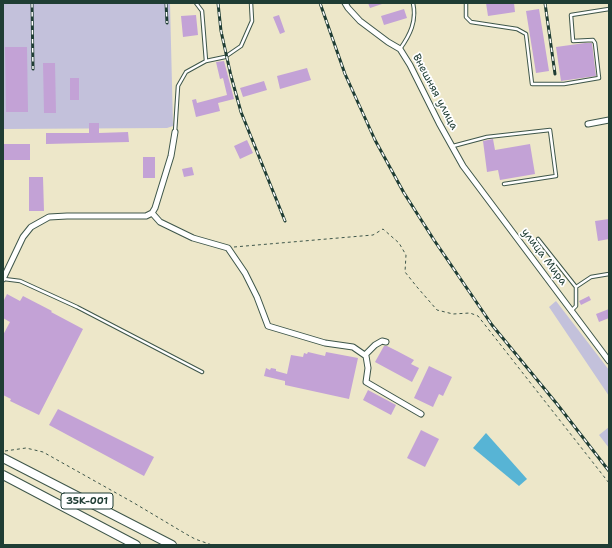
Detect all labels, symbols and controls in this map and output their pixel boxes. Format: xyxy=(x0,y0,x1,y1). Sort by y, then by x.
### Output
street label: Внешняя улица xyxy=(409,52,461,132)
street label: улица Мира xyxy=(518,226,570,288)
road number: 35К-001 xyxy=(61,493,113,509)

